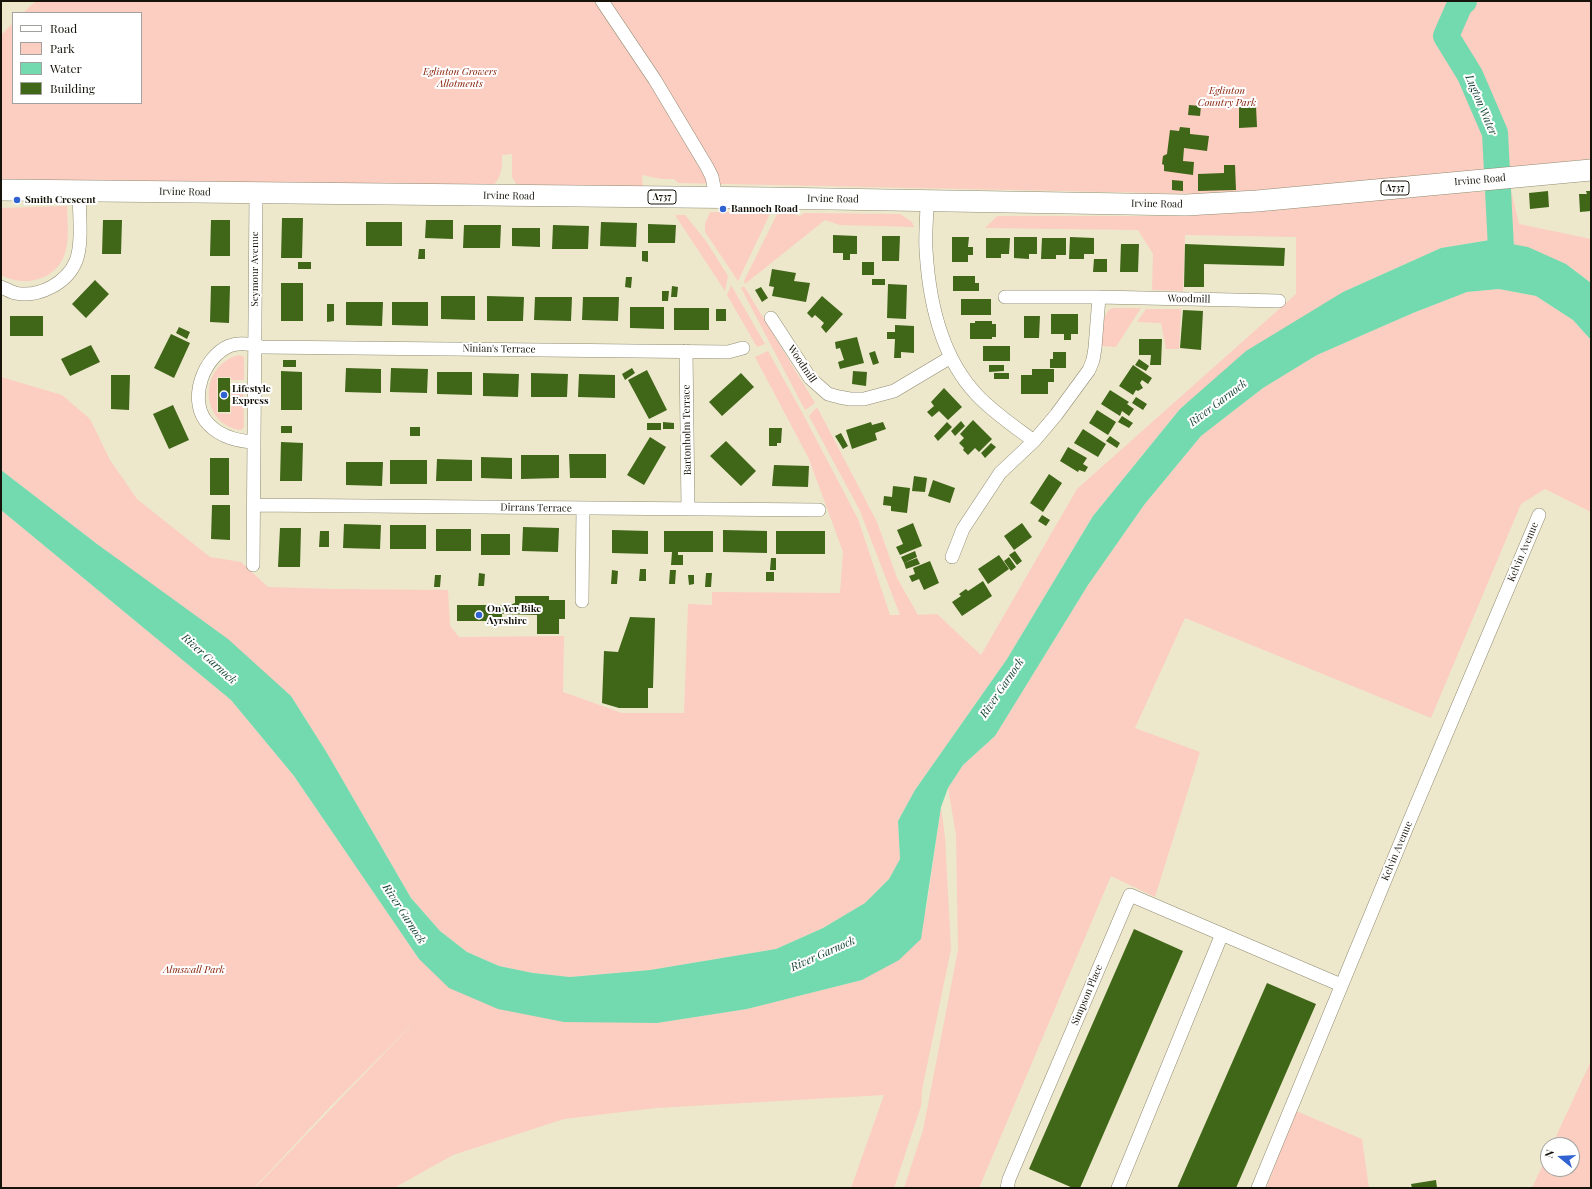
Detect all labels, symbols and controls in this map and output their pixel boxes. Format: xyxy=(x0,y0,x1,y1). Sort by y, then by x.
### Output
legend xyxy=(12,12,142,104)
text: Road xyxy=(50,20,77,36)
text: Park xyxy=(50,40,75,56)
text: Water xyxy=(50,60,82,76)
park label: Eglinton Growers Allotments xyxy=(423,66,497,90)
water label: Lugton Water xyxy=(1462,73,1500,137)
text: Building xyxy=(50,80,95,96)
park label: Eglinton Country Park xyxy=(1198,85,1256,108)
street label: Irvine Road xyxy=(1454,172,1506,188)
road number: A737 xyxy=(1381,181,1409,195)
street label: Irvine Road xyxy=(159,186,211,198)
street label: Irvine Road xyxy=(483,190,535,202)
road number: A737 xyxy=(648,190,676,204)
street label: Irvine Road xyxy=(807,193,859,205)
place label: Smith Crescent xyxy=(25,194,96,206)
marker: Smith Crescent xyxy=(12,195,22,205)
street label: Irvine Road xyxy=(1131,198,1183,210)
place label: Bannoch Road xyxy=(731,203,798,215)
marker: Bannoch Road xyxy=(718,204,728,214)
street label: Seymour Avenue xyxy=(249,231,261,307)
street label: Woodmill xyxy=(1168,293,1210,305)
street label: Ninian's Terrace xyxy=(462,342,536,356)
street label: Woodmill xyxy=(785,343,819,385)
water label: River Garnock xyxy=(1186,377,1250,429)
place label: Lifestyle Express xyxy=(232,383,271,406)
street label: Bartonholm Terrace xyxy=(680,385,694,475)
marker: Lifestyle Express xyxy=(219,390,229,400)
street label: Dirrans Terrace xyxy=(500,501,572,515)
street label: Kelvin Avenue xyxy=(1505,520,1541,584)
place label: On Yer Bike Ayrshire xyxy=(487,603,541,626)
marker: On Yer Bike Ayrshire xyxy=(474,610,484,620)
water label: River Garnock xyxy=(179,631,239,687)
water label: River Garnock xyxy=(977,656,1027,720)
street label: Kelvin Avenue xyxy=(1379,819,1415,883)
water label: River Garnock xyxy=(380,881,428,947)
water label: River Garnock xyxy=(789,934,857,974)
street label: Simpson Place xyxy=(1069,963,1105,1027)
park label: Almswall Park xyxy=(163,964,225,976)
north arrow xyxy=(1540,1137,1580,1177)
text: N xyxy=(1541,1147,1557,1160)

